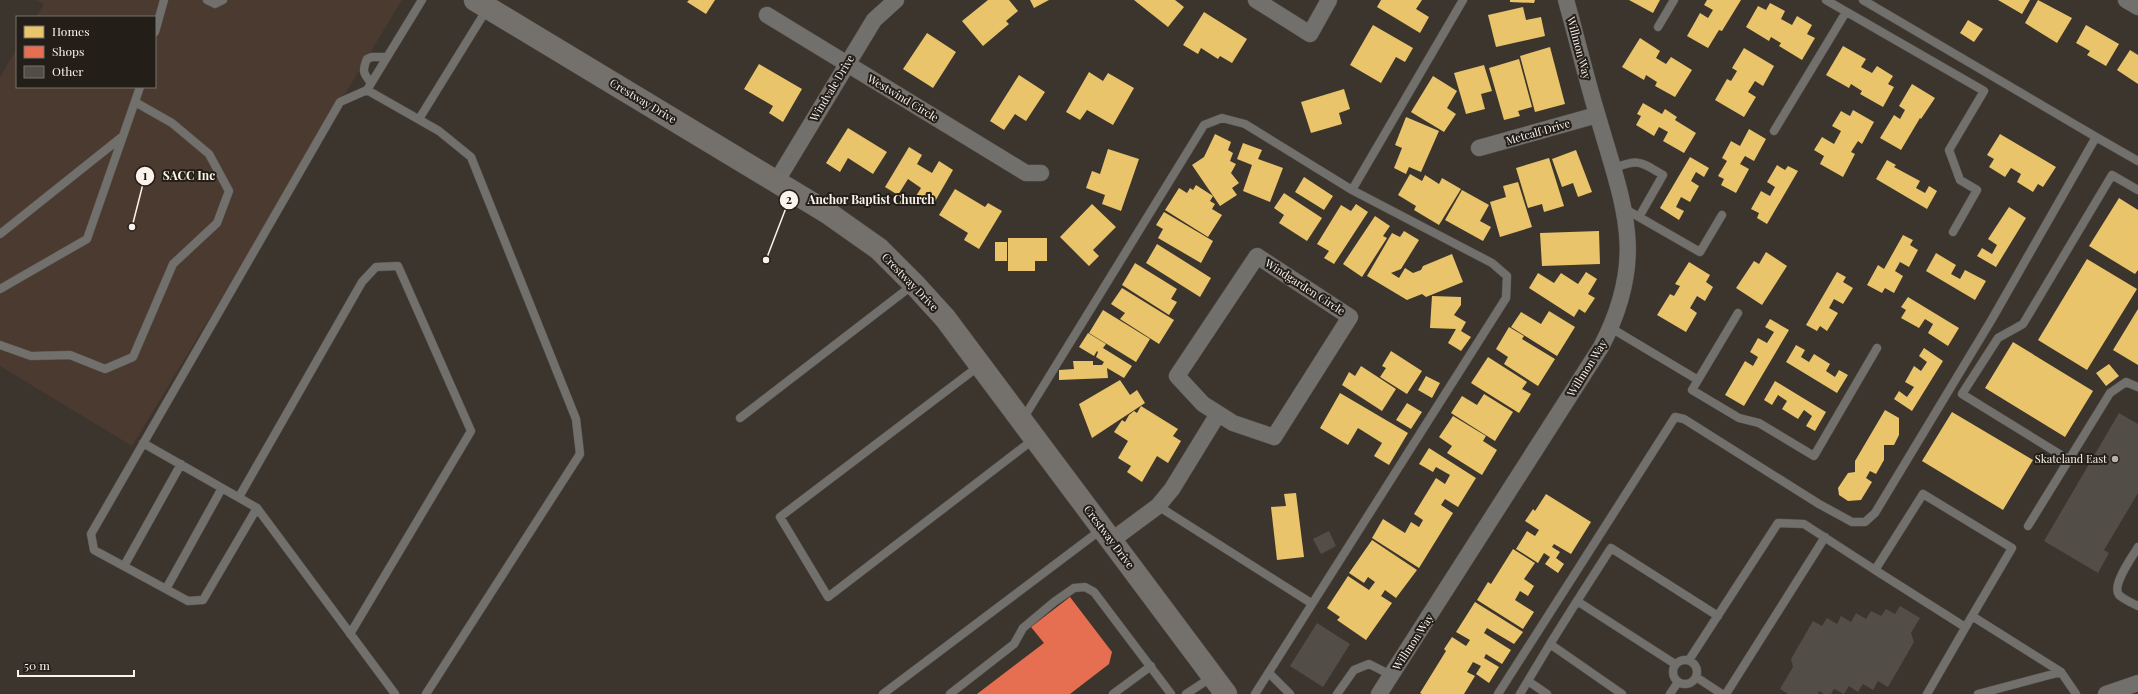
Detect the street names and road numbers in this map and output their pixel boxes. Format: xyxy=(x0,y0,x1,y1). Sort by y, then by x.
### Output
street label: Willmon Way xyxy=(1564,14,1595,81)
street label: Windvale Drive xyxy=(805,51,858,125)
street label: Westwind Circle xyxy=(864,70,942,125)
street label: Crestway Drive xyxy=(607,75,680,127)
street label: Metcalf Drive xyxy=(1504,115,1572,148)
street label: Crestway Drive xyxy=(879,249,942,314)
street label: Windgarden Circle xyxy=(1262,255,1348,318)
street label: Willmon Way xyxy=(1563,336,1610,400)
street label: Crestway Drive xyxy=(1081,502,1138,572)
street label: Willmon Way xyxy=(1388,610,1437,674)

